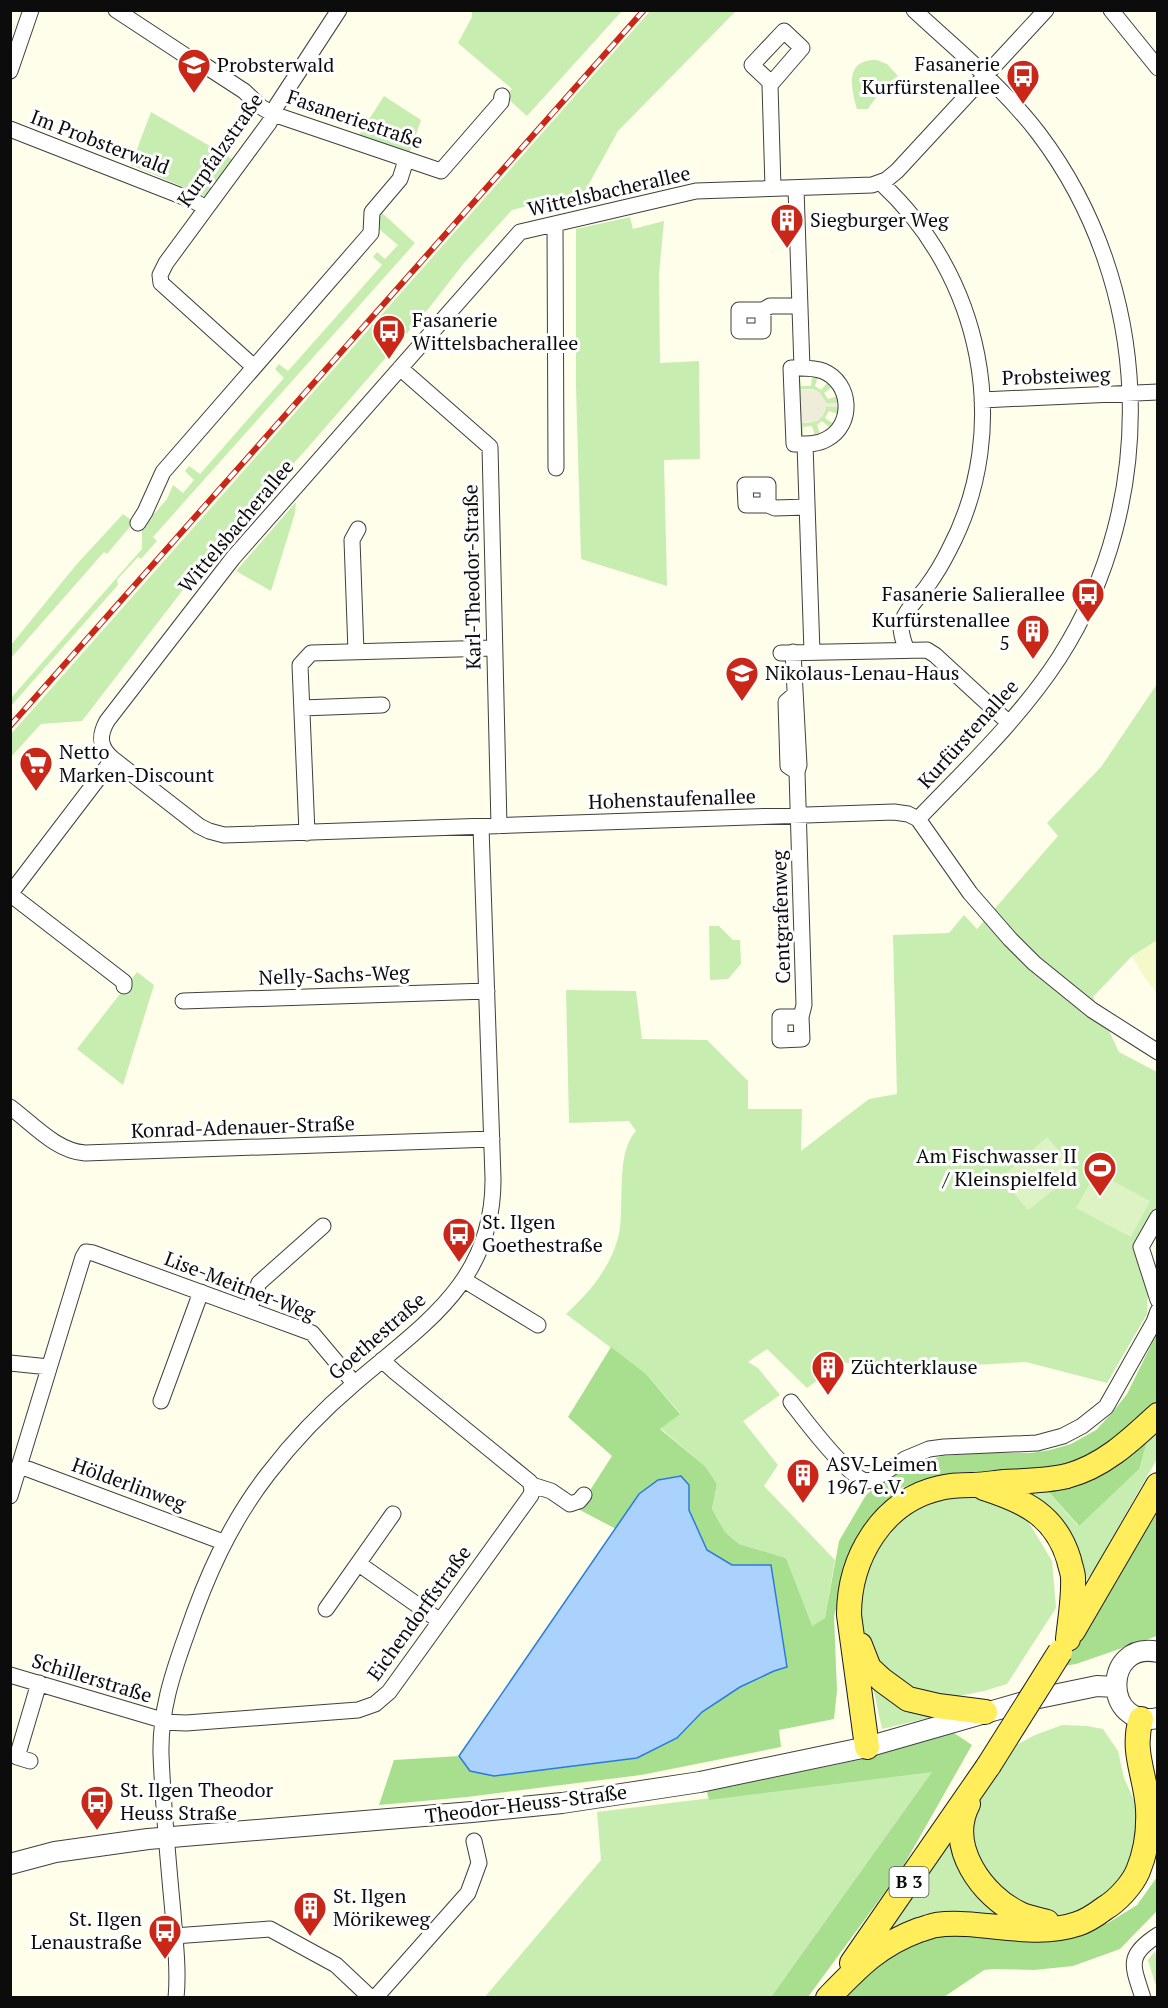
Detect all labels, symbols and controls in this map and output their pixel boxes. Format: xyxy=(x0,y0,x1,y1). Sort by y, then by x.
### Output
school or university icon: Probsterwald xyxy=(176,47,212,94)
place label: Fasanerie Kurfürstenallee xyxy=(862,50,1000,100)
place label: Probsterwald xyxy=(217,51,334,78)
bus stop icon: Fasanerie Kurfürstenallee xyxy=(1005,58,1041,105)
street label: Fasaneriestraße xyxy=(284,83,427,154)
street label: Kurpfalzstraße xyxy=(170,88,269,212)
street label: Im Probsterwald xyxy=(27,103,173,180)
street label: Wittelsbacherallee xyxy=(525,159,693,222)
building icon: Siegburger Weg xyxy=(769,202,805,249)
place label: Siegburger Weg xyxy=(810,206,949,233)
place label: Fasanerie Wittelsbacherallee xyxy=(412,306,578,356)
bus stop icon: Fasanerie Wittelsbacherallee xyxy=(371,313,407,360)
street label: Probsteiweg xyxy=(1001,360,1111,391)
street label: Wittelsbacherallee xyxy=(172,453,299,598)
street label: Karl-Theodor-Straße xyxy=(456,484,487,670)
bus stop icon: Fasanerie Salierallee xyxy=(1070,576,1106,623)
place label: Fasanerie Salierallee xyxy=(882,580,1065,607)
place label: Kurfürstenallee 5 xyxy=(872,606,1010,656)
building icon: Kurfürstenallee 5 xyxy=(1015,613,1051,660)
school or university icon: Nikolaus-Lenau-Haus xyxy=(724,655,760,702)
place label: Nikolaus-Lenau-Haus xyxy=(765,659,959,686)
street label: Kurfürstenallee xyxy=(911,673,1024,794)
place label: Netto Marken-Discount xyxy=(59,738,215,788)
supermarket icon: Netto Marken-Discount xyxy=(18,745,54,792)
street label: Hohenstaufenallee xyxy=(588,782,756,815)
street label: Centgrafenweg xyxy=(765,849,796,984)
street label: Nelly-Sachs-Weg xyxy=(258,958,410,991)
street label: Konrad-Adenauer-Straße xyxy=(131,1109,355,1144)
place label: Am Fischwasser II / Kleinspielfeld xyxy=(916,1142,1077,1192)
sports icon: Am Fischwasser II / Kleinspielfeld xyxy=(1082,1150,1118,1197)
place label: St. Ilgen Goethestraße xyxy=(482,1208,603,1258)
bus stop icon: St. Ilgen Goethestraße xyxy=(441,1216,477,1263)
street label: Lise-Meitner-Weg xyxy=(161,1244,320,1327)
street label: Goethestraße xyxy=(322,1286,431,1385)
building icon: Züchterklause xyxy=(810,1349,846,1396)
place label: Züchterklause xyxy=(851,1353,978,1380)
street label: Hölderlinweg xyxy=(68,1450,190,1517)
place label: ASV-Leimen 1967 e.V. xyxy=(826,1450,938,1500)
building icon: ASV-Leimen 1967 e.V. xyxy=(785,1457,821,1504)
street label: Eichendorffstraße xyxy=(360,1540,477,1686)
street label: Schillerstraße xyxy=(29,1646,156,1709)
place label: St. Ilgen Theodor Heuss Straße xyxy=(120,1776,274,1826)
street label: Theodor-Heuss-Straße xyxy=(423,1778,629,1829)
bus stop icon: St. Ilgen Theodor Heuss Straße xyxy=(79,1784,115,1831)
road number: B 3 xyxy=(890,1867,928,1897)
place label: St. Ilgen Mörikeweg xyxy=(333,1882,431,1932)
building icon: St. Ilgen Mörikeweg xyxy=(292,1890,328,1937)
place label: St. Ilgen Lenaustraße xyxy=(31,1905,142,1955)
bus stop icon: St. Ilgen Lenaustraße xyxy=(147,1913,183,1960)

